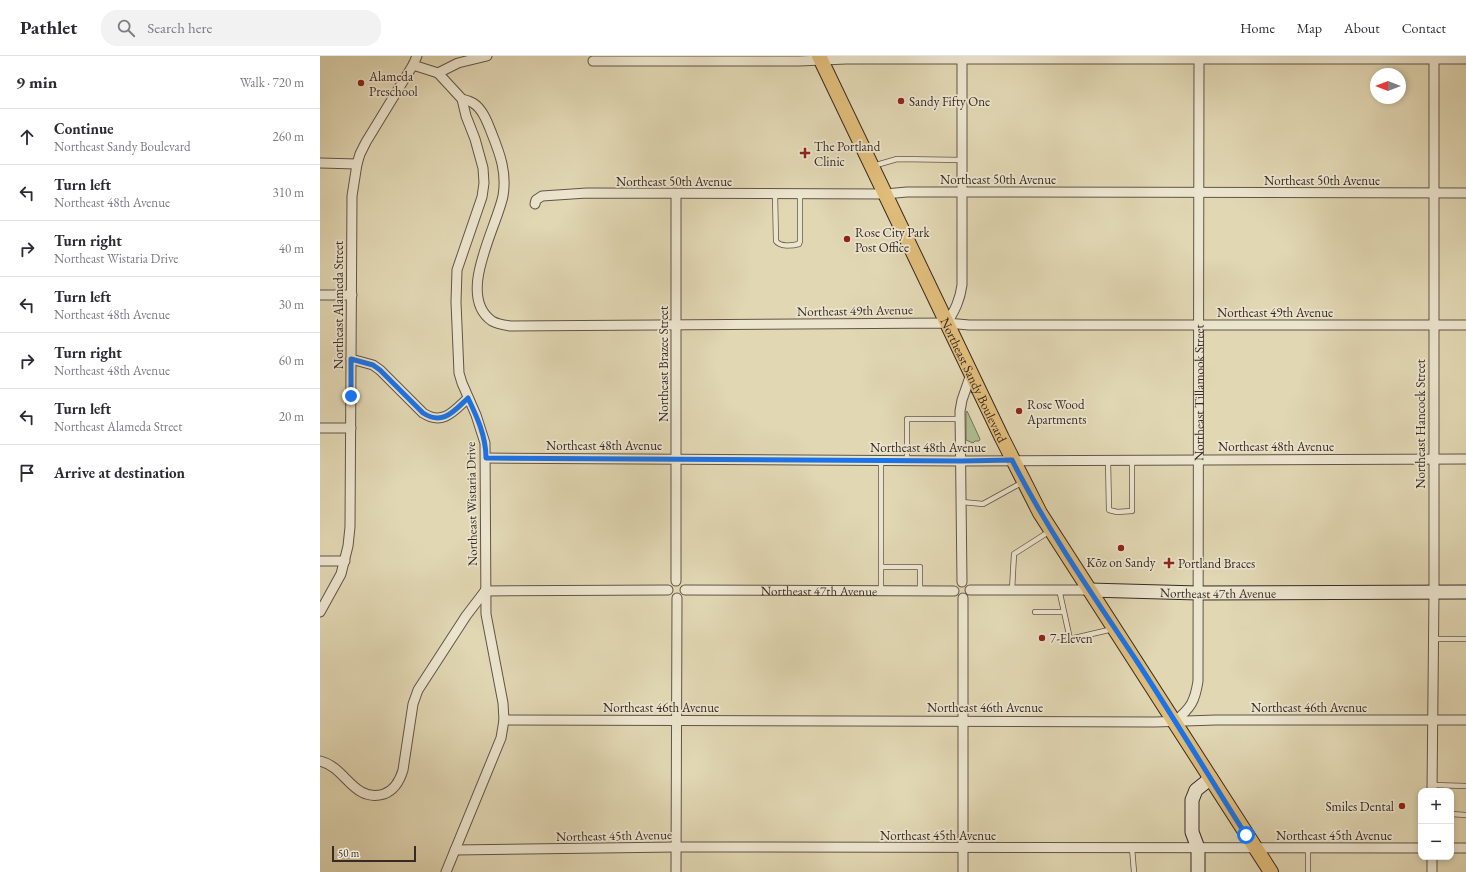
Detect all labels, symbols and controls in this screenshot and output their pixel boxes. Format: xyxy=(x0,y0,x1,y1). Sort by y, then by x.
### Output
search box xyxy=(101,10,381,46)
text: Pathlet xyxy=(20,15,77,40)
icon: search xyxy=(115,17,137,39)
text: Search here xyxy=(147,18,212,37)
text: Home xyxy=(1240,19,1275,37)
text: Map xyxy=(1297,19,1322,37)
text: About xyxy=(1344,19,1380,37)
text: Contact xyxy=(1402,19,1446,37)
place label: Alameda Preschool xyxy=(368,68,418,100)
north arrow xyxy=(1370,68,1406,104)
text: 9 min xyxy=(16,71,57,93)
text: Walk · 720 m xyxy=(240,74,304,91)
marker: Alameda Preschool xyxy=(356,78,366,88)
place label: Sandy Fifty One xyxy=(909,93,990,110)
marker: Sandy Fifty One xyxy=(896,96,906,106)
text: Continue xyxy=(54,119,114,138)
icon: ahead xyxy=(16,126,38,148)
text: 260 m xyxy=(273,128,304,145)
text: Northeast Sandy Boulevard xyxy=(54,138,191,155)
place label: The Portland Clinic xyxy=(814,138,881,170)
marker: The Portland Clinic xyxy=(799,147,811,159)
street label: Northeast 50th Avenue xyxy=(940,171,1056,188)
street label: Northeast 50th Avenue xyxy=(1264,172,1380,189)
street label: Northeast 50th Avenue xyxy=(616,173,732,190)
text: Turn left xyxy=(54,175,111,194)
icon: left xyxy=(16,182,38,204)
text: 310 m xyxy=(273,184,304,201)
text: Northeast 48th Avenue xyxy=(54,194,170,211)
place label: Rose City Park Post Office xyxy=(855,224,930,256)
text: Turn right xyxy=(54,231,122,250)
marker: Rose City Park Post Office xyxy=(842,234,852,244)
icon: right xyxy=(16,238,38,260)
text: 40 m xyxy=(279,240,304,257)
street label: Northeast Alameda Street xyxy=(330,241,347,369)
text: Northeast Wistaria Drive xyxy=(54,250,178,267)
text: Turn left xyxy=(54,287,111,306)
icon: left xyxy=(16,294,38,316)
text: 30 m xyxy=(279,296,304,313)
street label: Northeast 49th Avenue xyxy=(797,301,913,320)
street label: Northeast 49th Avenue xyxy=(1217,304,1333,321)
text: Northeast 48th Avenue xyxy=(54,306,170,323)
street label: Northeast Brazee Street xyxy=(655,306,672,422)
street label: Northeast Sandy Boulevard xyxy=(936,315,1011,446)
street label: Northeast Tillamook Street xyxy=(1190,324,1208,461)
text: Turn right xyxy=(54,343,122,362)
icon: right xyxy=(16,350,38,372)
text: 60 m xyxy=(279,352,304,369)
street label: Northeast Hancock Street xyxy=(1412,359,1429,489)
text: Northeast 48th Avenue xyxy=(54,362,170,379)
route end xyxy=(342,387,360,405)
place label: Rose Wood Apartments xyxy=(1026,396,1086,428)
text: Turn left xyxy=(54,399,111,418)
icon: left xyxy=(16,406,38,428)
marker: Rose Wood Apartments xyxy=(1014,406,1024,416)
text: 20 m xyxy=(279,408,304,425)
text: Northeast Alameda Street xyxy=(54,418,182,435)
street label: Northeast 48th Avenue xyxy=(546,437,662,454)
street label: Northeast 48th Avenue xyxy=(1218,438,1334,455)
street label: Northeast 48th Avenue xyxy=(870,439,986,456)
street label: Northeast Wistaria Drive xyxy=(462,442,481,566)
icon: arrive xyxy=(16,462,38,484)
text: Arrive at destination xyxy=(54,463,185,482)
marker: Kōz on Sandy xyxy=(1116,543,1126,553)
place label: Kōz on Sandy xyxy=(1087,554,1156,571)
place label: Portland Braces xyxy=(1178,555,1255,572)
marker: Portland Braces xyxy=(1163,557,1175,569)
street label: Northeast 47th Avenue xyxy=(761,582,877,600)
street label: Northeast 47th Avenue xyxy=(1160,584,1276,602)
place label: 7-Eleven xyxy=(1050,630,1093,647)
marker: 7-Eleven xyxy=(1037,633,1047,643)
street label: Northeast 46th Avenue xyxy=(603,699,719,716)
street label: Northeast 46th Avenue xyxy=(927,699,1043,716)
street label: Northeast 46th Avenue xyxy=(1251,699,1367,716)
map controls xyxy=(1418,788,1454,860)
button: + xyxy=(1418,788,1454,824)
place label: Smiles Dental xyxy=(1326,798,1394,815)
marker: Smiles Dental xyxy=(1397,801,1407,811)
button: − xyxy=(1418,824,1454,860)
street label: Northeast 45th Avenue xyxy=(556,826,672,845)
route start xyxy=(1237,826,1255,844)
street label: Northeast 45th Avenue xyxy=(880,827,996,844)
street label: Northeast 45th Avenue xyxy=(1276,827,1392,844)
scale bar xyxy=(332,844,416,863)
text: 50 m xyxy=(338,846,359,860)

